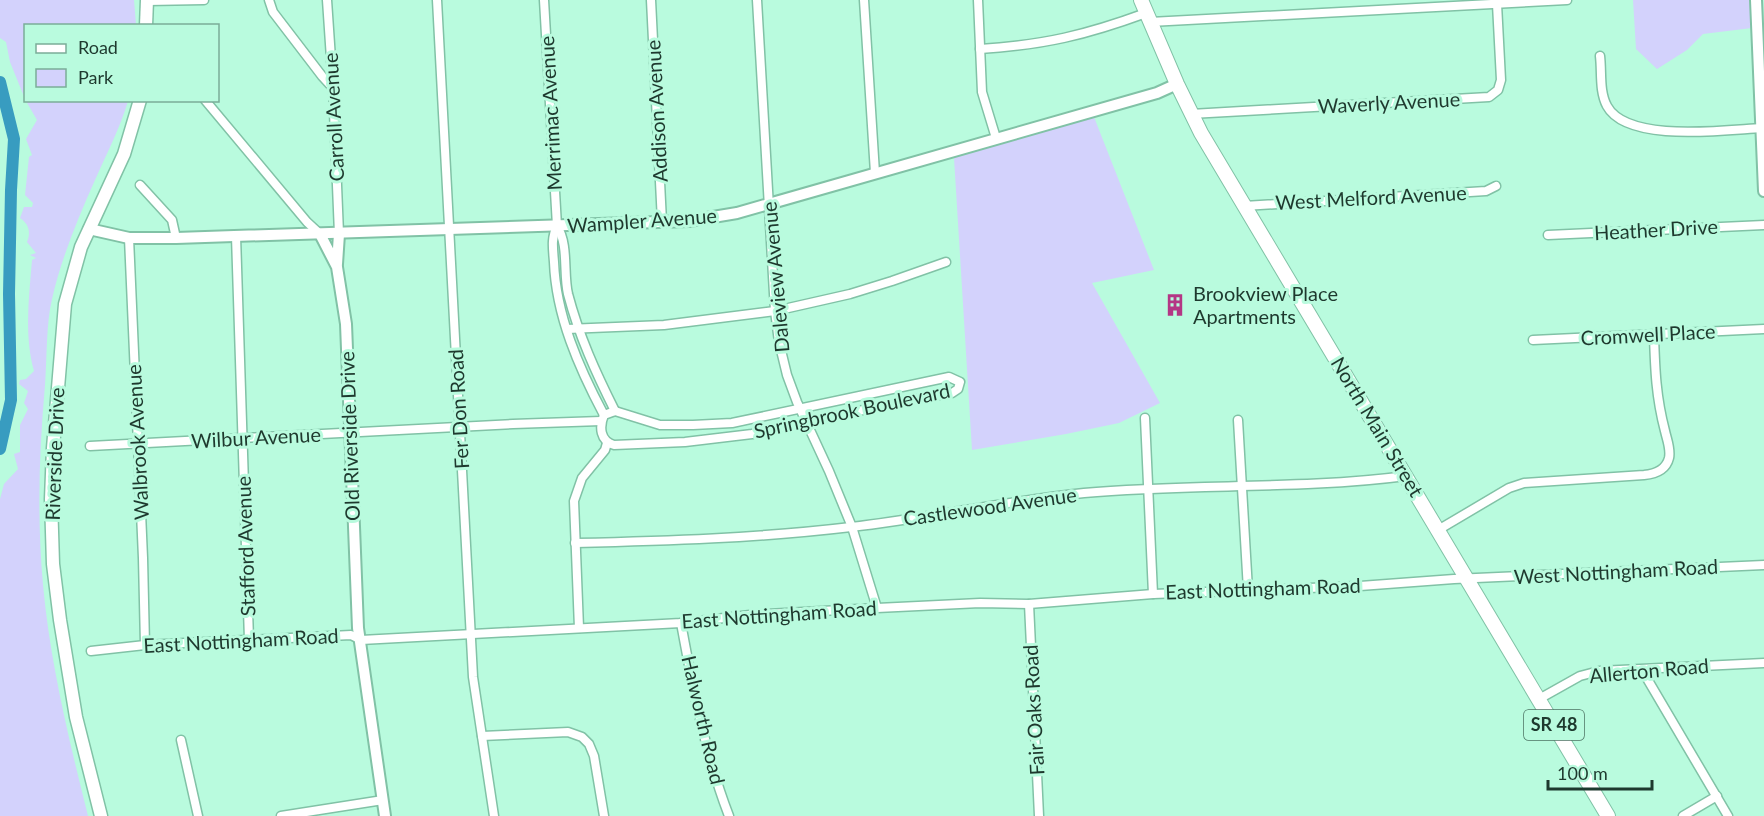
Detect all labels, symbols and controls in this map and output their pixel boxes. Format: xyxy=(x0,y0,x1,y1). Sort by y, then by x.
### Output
legend xyxy=(24,24,219,102)
street label: Merrimac Avenue xyxy=(534,35,566,191)
text: Road xyxy=(78,36,118,58)
street label: Addison Avenue xyxy=(640,39,672,183)
street label: Carroll Avenue xyxy=(318,52,348,182)
text: Park xyxy=(78,66,114,88)
street label: Waverly Avenue xyxy=(1317,86,1461,118)
street label: West Melford Avenue xyxy=(1275,180,1467,214)
street label: Daleview Avenue xyxy=(756,201,794,354)
street label: Wampler Avenue xyxy=(566,203,718,237)
street label: Heather Drive xyxy=(1593,214,1718,244)
place label: Brookview Place Apartments xyxy=(1193,281,1338,328)
building icon: Brookview Place Apartments xyxy=(1162,292,1188,318)
street label: Cromwell Place xyxy=(1580,318,1716,350)
street label: Fer Don Road xyxy=(443,348,473,470)
street label: Old Riverside Drive xyxy=(334,351,364,521)
street label: North Main Street xyxy=(1327,352,1429,501)
street label: Walbrook Avenue xyxy=(121,364,153,520)
street label: Springbrook Boulevard xyxy=(751,377,952,443)
street label: Riverside Drive xyxy=(40,387,68,521)
street label: Wilbur Avenue xyxy=(190,422,322,452)
street label: Stafford Avenue xyxy=(231,475,259,617)
street label: Castlewood Avenue xyxy=(902,482,1078,530)
street label: West Nottingham Road xyxy=(1513,554,1719,588)
street label: East Nottingham Road xyxy=(1165,573,1361,603)
street label: East Nottingham Road xyxy=(681,595,877,633)
street label: East Nottingham Road xyxy=(143,623,339,657)
street label: Fair Oaks Road xyxy=(1018,644,1048,776)
street label: Halworth Road xyxy=(677,653,730,787)
street label: Allerton Road xyxy=(1588,653,1710,687)
road number: SR 48 xyxy=(1524,710,1584,740)
scale bar xyxy=(1548,753,1652,791)
text: 100 m xyxy=(1557,762,1608,784)

